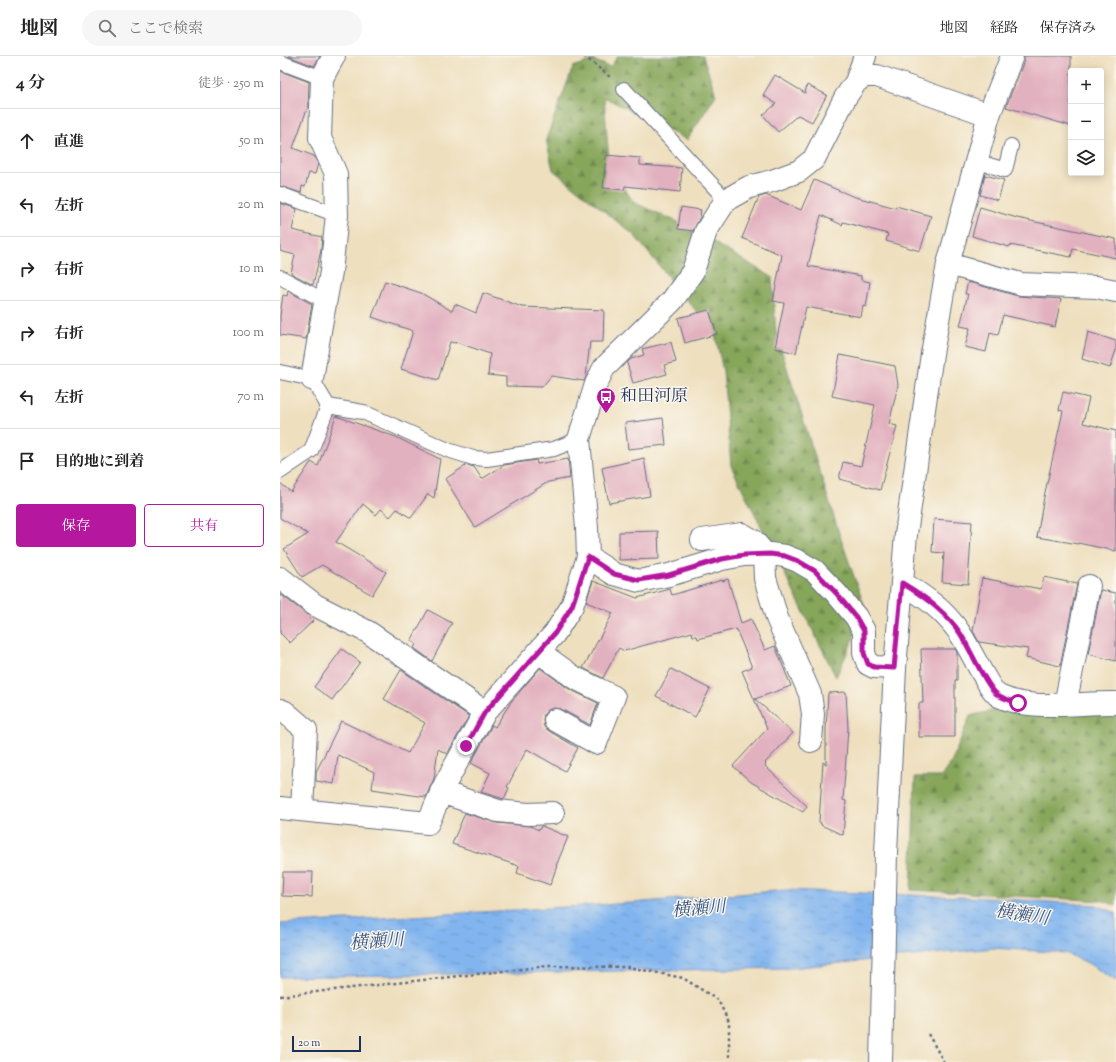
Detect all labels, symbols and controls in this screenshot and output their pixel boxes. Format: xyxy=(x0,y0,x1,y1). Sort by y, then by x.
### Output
search box xyxy=(82,10,362,46)
text: 地図 xyxy=(20,16,58,43)
icon: search xyxy=(96,17,118,39)
text: ここで検索 xyxy=(128,19,203,40)
text: 地図 xyxy=(940,19,968,39)
text: 経路 xyxy=(990,19,1018,39)
text: 保存済み xyxy=(1040,19,1096,39)
map controls xyxy=(1068,68,1104,176)
button: + xyxy=(1068,68,1104,104)
text: 4 分 xyxy=(16,72,45,96)
text: 徒歩 · 250 m xyxy=(198,75,264,93)
button: − xyxy=(1068,104,1104,140)
icon: ahead xyxy=(16,130,38,152)
text: 直進 xyxy=(54,132,84,153)
text: 50 m xyxy=(239,132,264,150)
button: layers xyxy=(1068,140,1104,176)
icon: left xyxy=(16,194,38,216)
text: 左折 xyxy=(54,196,84,217)
text: 20 m xyxy=(238,196,264,214)
icon: right xyxy=(16,258,38,280)
text: 右折 xyxy=(54,260,84,281)
text: 10 m xyxy=(239,260,264,278)
icon: right xyxy=(16,322,38,344)
text: 右折 xyxy=(54,324,84,345)
text: 100 m xyxy=(232,324,264,342)
place label: 和田河原 xyxy=(620,385,688,409)
icon: left xyxy=(16,386,38,408)
bus stop icon: 和田河原 xyxy=(595,386,617,414)
text: 左折 xyxy=(54,388,84,409)
text: 70 m xyxy=(237,388,264,406)
icon: arrive xyxy=(16,450,38,472)
text: 目的地に到着 xyxy=(54,452,144,473)
button: 保存 xyxy=(16,504,136,547)
button: 共有 xyxy=(144,504,264,547)
route start xyxy=(1009,694,1027,712)
route end xyxy=(457,737,475,755)
water label: 横瀬川 xyxy=(671,895,729,925)
water label: 横瀬川 xyxy=(993,899,1053,933)
water label: 横瀬川 xyxy=(349,928,407,958)
scale bar xyxy=(292,1034,361,1053)
text: 20 m xyxy=(298,1035,320,1051)

